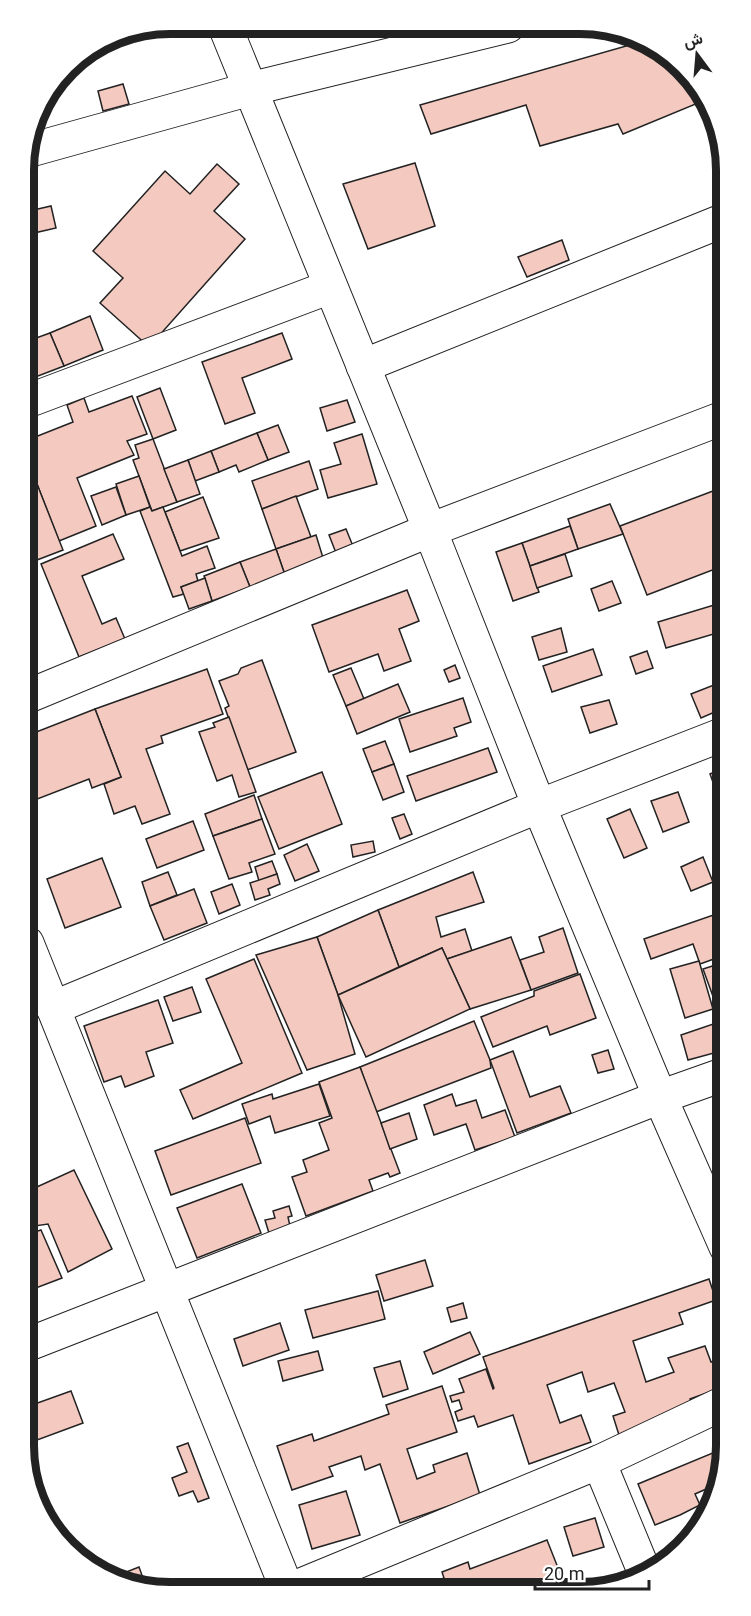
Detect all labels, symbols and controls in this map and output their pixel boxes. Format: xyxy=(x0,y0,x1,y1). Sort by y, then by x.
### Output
north arrow xyxy=(667,24,727,84)
text: ش xyxy=(681,28,705,52)
scale bar xyxy=(535,1553,649,1591)
text: 20 m xyxy=(544,1563,584,1584)

